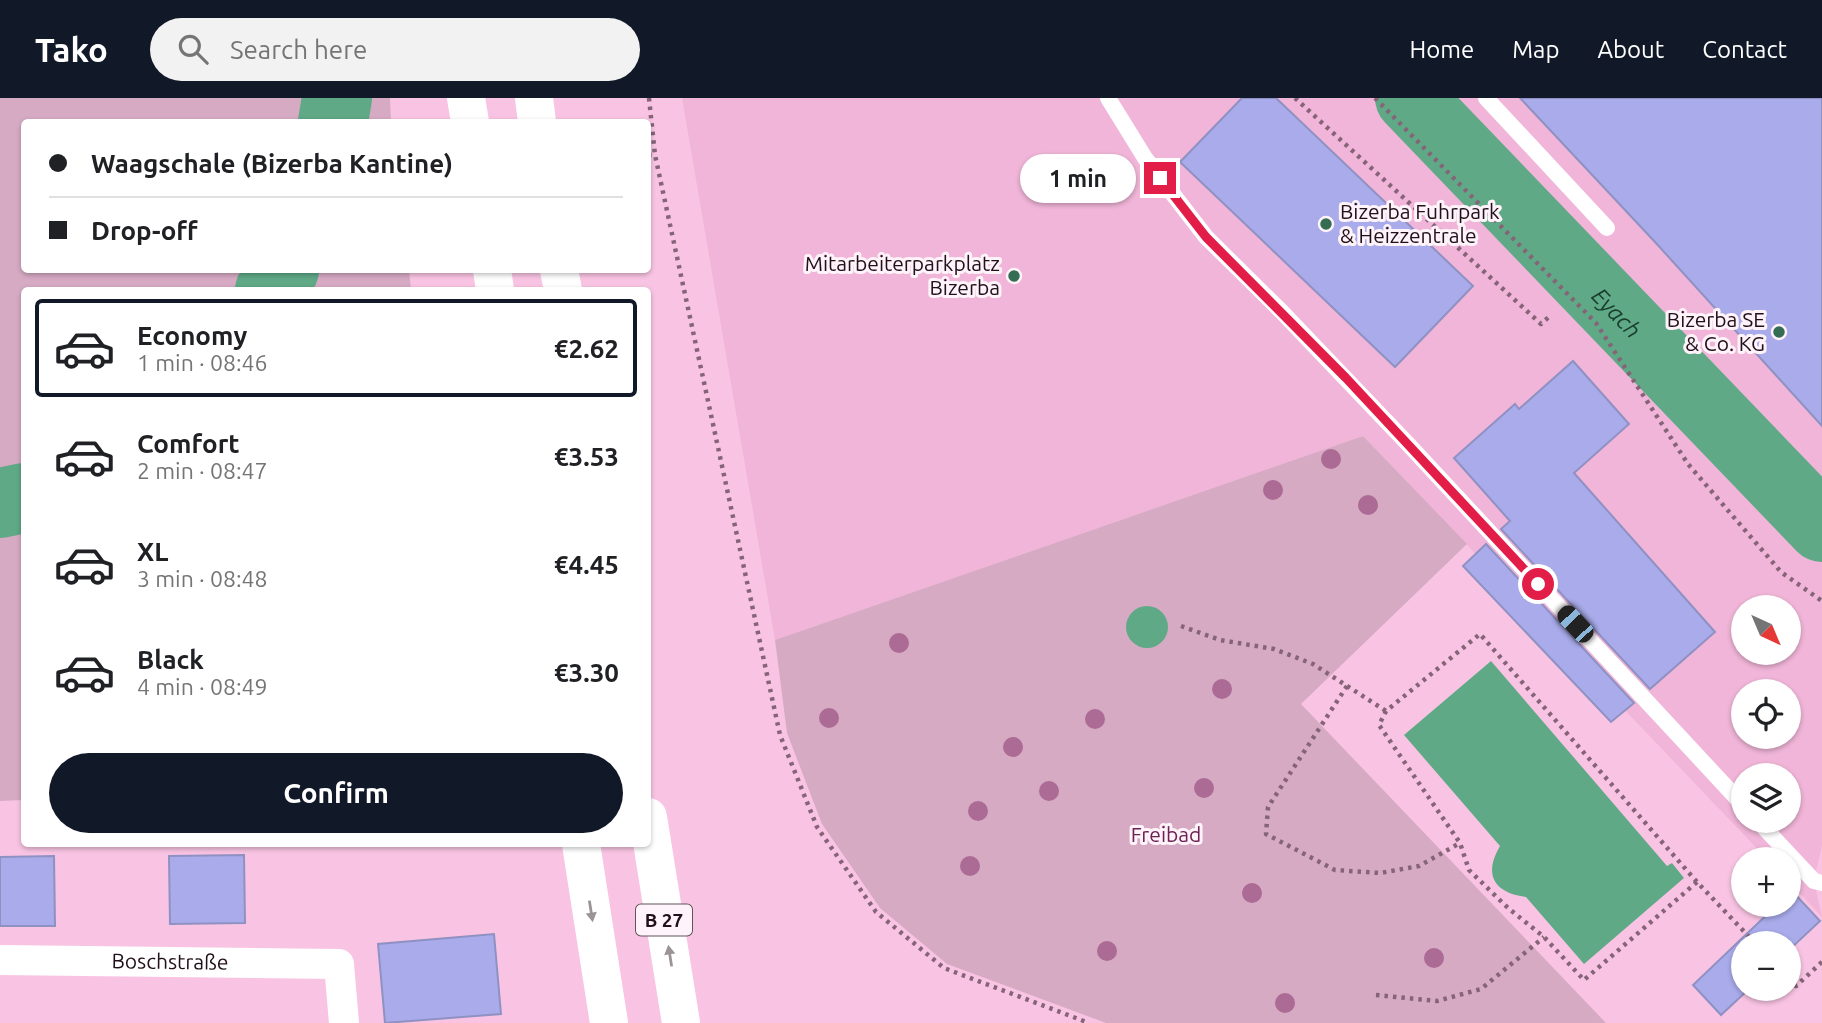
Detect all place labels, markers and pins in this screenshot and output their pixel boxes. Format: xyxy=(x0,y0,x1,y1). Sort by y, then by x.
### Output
place label: Bizerba Fuhrpark & Heizzentrale xyxy=(1340,199,1500,247)
marker: Bizerba Fuhrpark & Heizzentrale xyxy=(1318,216,1334,232)
place label: Mitarbeiterparkplatz Bizerba xyxy=(805,251,1000,299)
marker: Mitarbeiterparkplatz Bizerba xyxy=(1006,268,1022,284)
place label: Bizerba SE & Co. KG xyxy=(1667,307,1765,355)
marker: Bizerba SE & Co. KG xyxy=(1771,324,1787,340)

